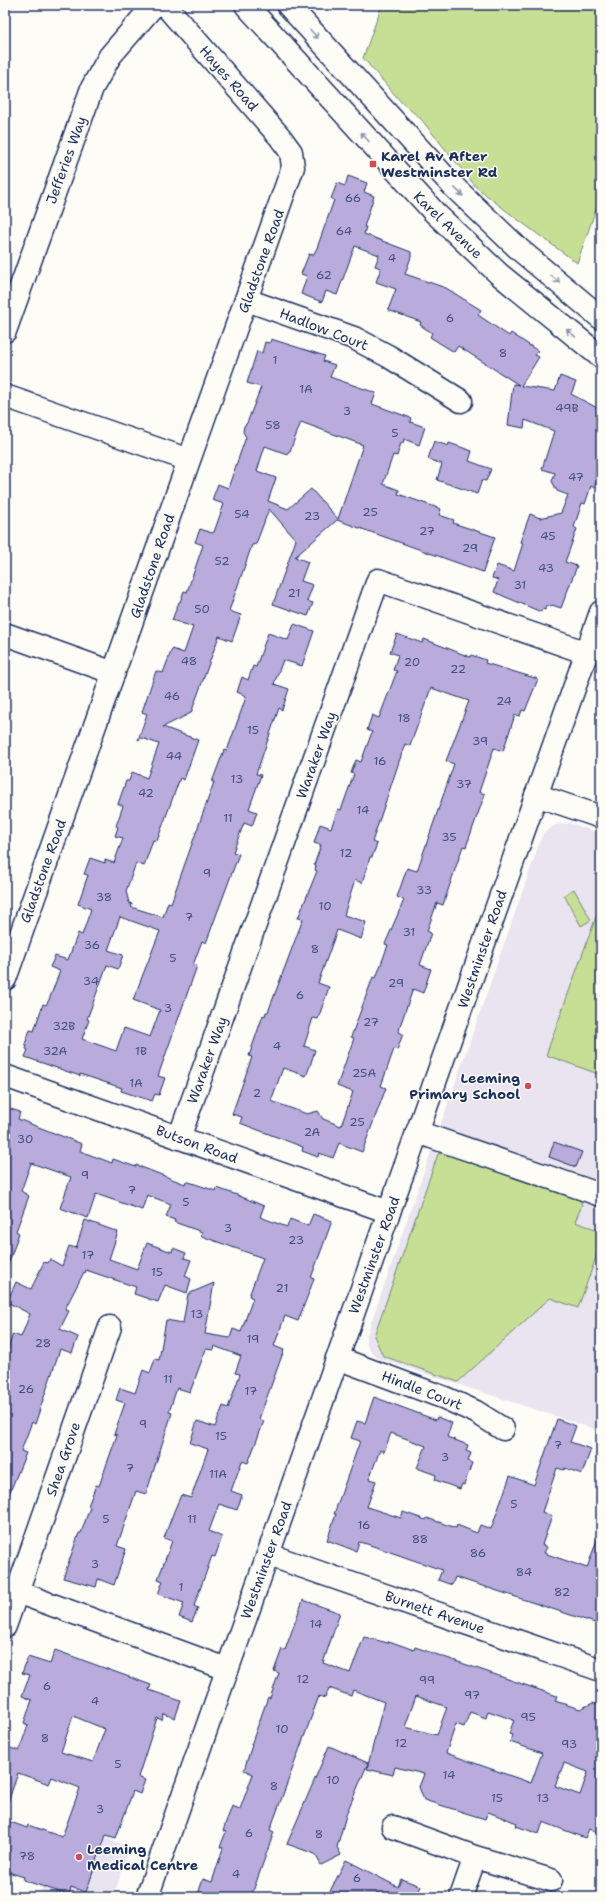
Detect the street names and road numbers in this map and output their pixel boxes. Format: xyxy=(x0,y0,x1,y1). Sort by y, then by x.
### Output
street label: Hayes Road xyxy=(196,41,262,115)
street label: Jefferies Way xyxy=(42,114,90,206)
street label: Karel Avenue xyxy=(410,188,486,263)
street label: Gladstone Road xyxy=(234,206,288,315)
street label: Hadlow Court xyxy=(277,304,371,354)
street label: Gladstone Road xyxy=(126,511,178,621)
street label: Waraker Way xyxy=(292,709,340,801)
street label: Gladstone Road xyxy=(16,816,70,925)
street label: Westminster Road xyxy=(453,887,511,1011)
street label: Waraker Way xyxy=(183,1014,231,1106)
street label: Butson Road xyxy=(154,1121,241,1167)
street label: Westminster Road xyxy=(344,1194,404,1316)
street label: Hindle Court xyxy=(379,1366,465,1414)
street label: Shea Grove xyxy=(42,1419,84,1499)
street label: Westminster Road xyxy=(236,1499,296,1621)
street label: Burnett Avenue xyxy=(383,1586,487,1638)

